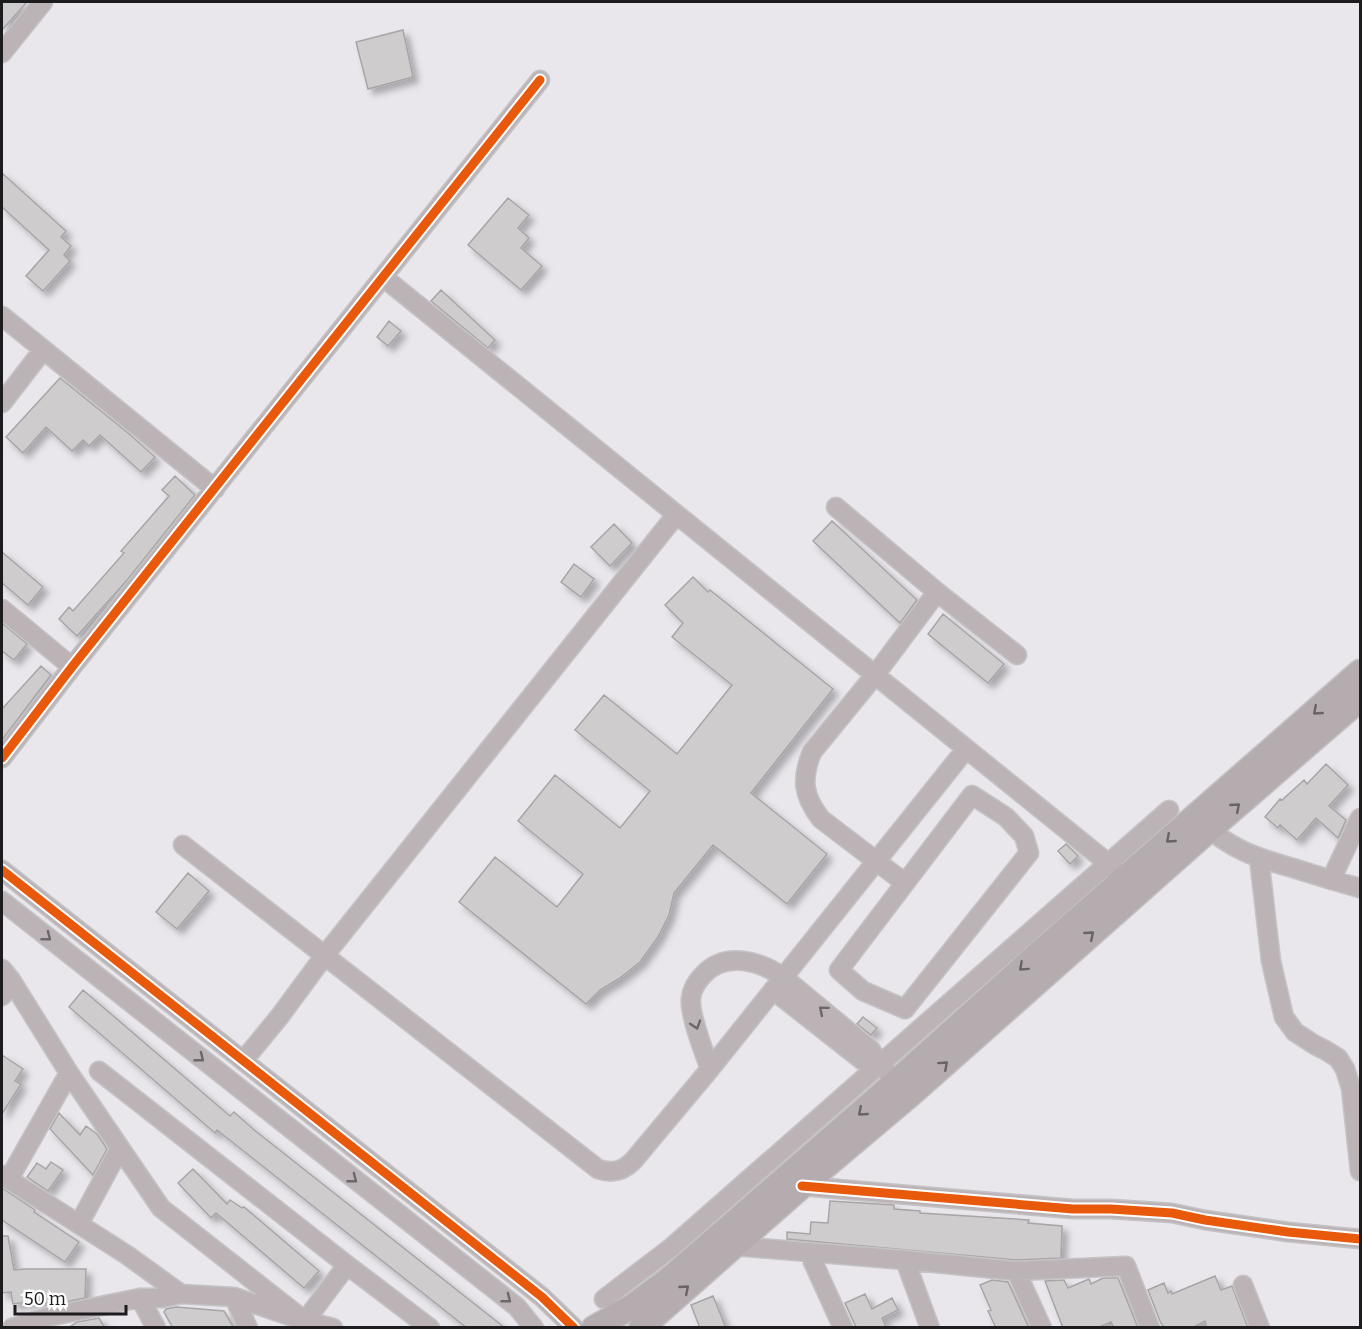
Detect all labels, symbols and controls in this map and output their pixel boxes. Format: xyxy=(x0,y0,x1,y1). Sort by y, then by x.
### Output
one-way arrow xyxy=(1313,704,1324,715)
one-way arrow xyxy=(1229,803,1240,814)
one-way arrow xyxy=(1166,832,1177,843)
one-way arrow xyxy=(41,929,52,940)
one-way arrow xyxy=(1083,931,1093,942)
one-way arrow xyxy=(1019,960,1030,971)
one-way arrow xyxy=(819,1006,830,1017)
one-way arrow xyxy=(689,1019,701,1030)
one-way arrow xyxy=(193,1050,204,1061)
one-way arrow xyxy=(937,1061,947,1072)
one-way arrow xyxy=(858,1105,869,1116)
one-way arrow xyxy=(347,1171,358,1182)
scale bar xyxy=(15,1278,126,1316)
one-way arrow xyxy=(679,1285,689,1296)
text: 50 m xyxy=(24,1288,66,1310)
one-way arrow xyxy=(500,1291,511,1302)

